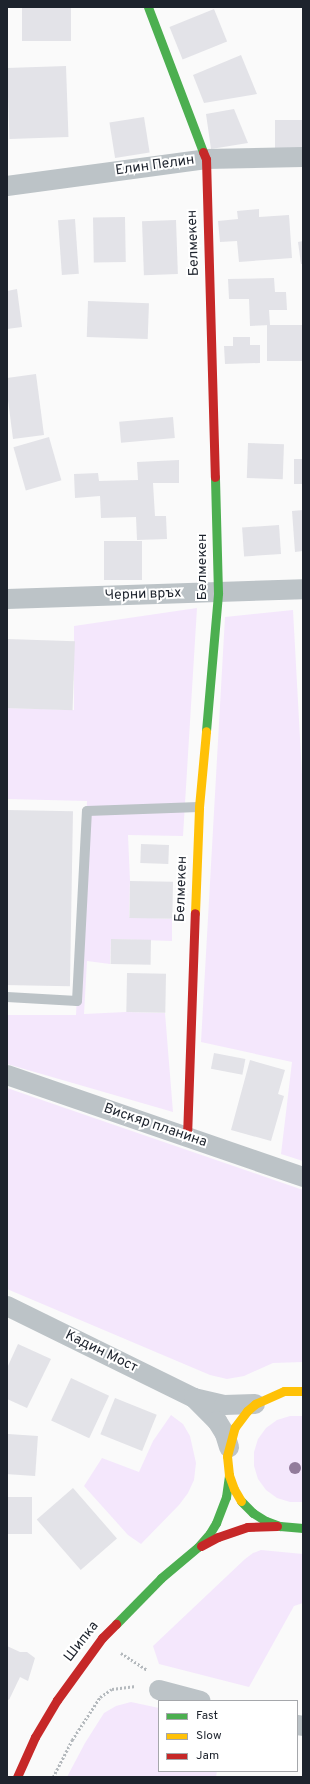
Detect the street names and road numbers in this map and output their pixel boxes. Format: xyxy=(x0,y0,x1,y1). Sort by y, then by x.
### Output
street label: Елин Пелин xyxy=(115,152,195,180)
street label: Белмекен xyxy=(184,209,204,277)
street label: Белмекен xyxy=(195,534,211,600)
street label: Черни връх xyxy=(104,585,182,605)
street label: Белмекен xyxy=(172,855,192,923)
street label: Вискяр планина xyxy=(101,1100,209,1152)
street label: Кадин Мост xyxy=(62,1327,140,1377)
street label: Шипка xyxy=(61,1618,103,1666)

